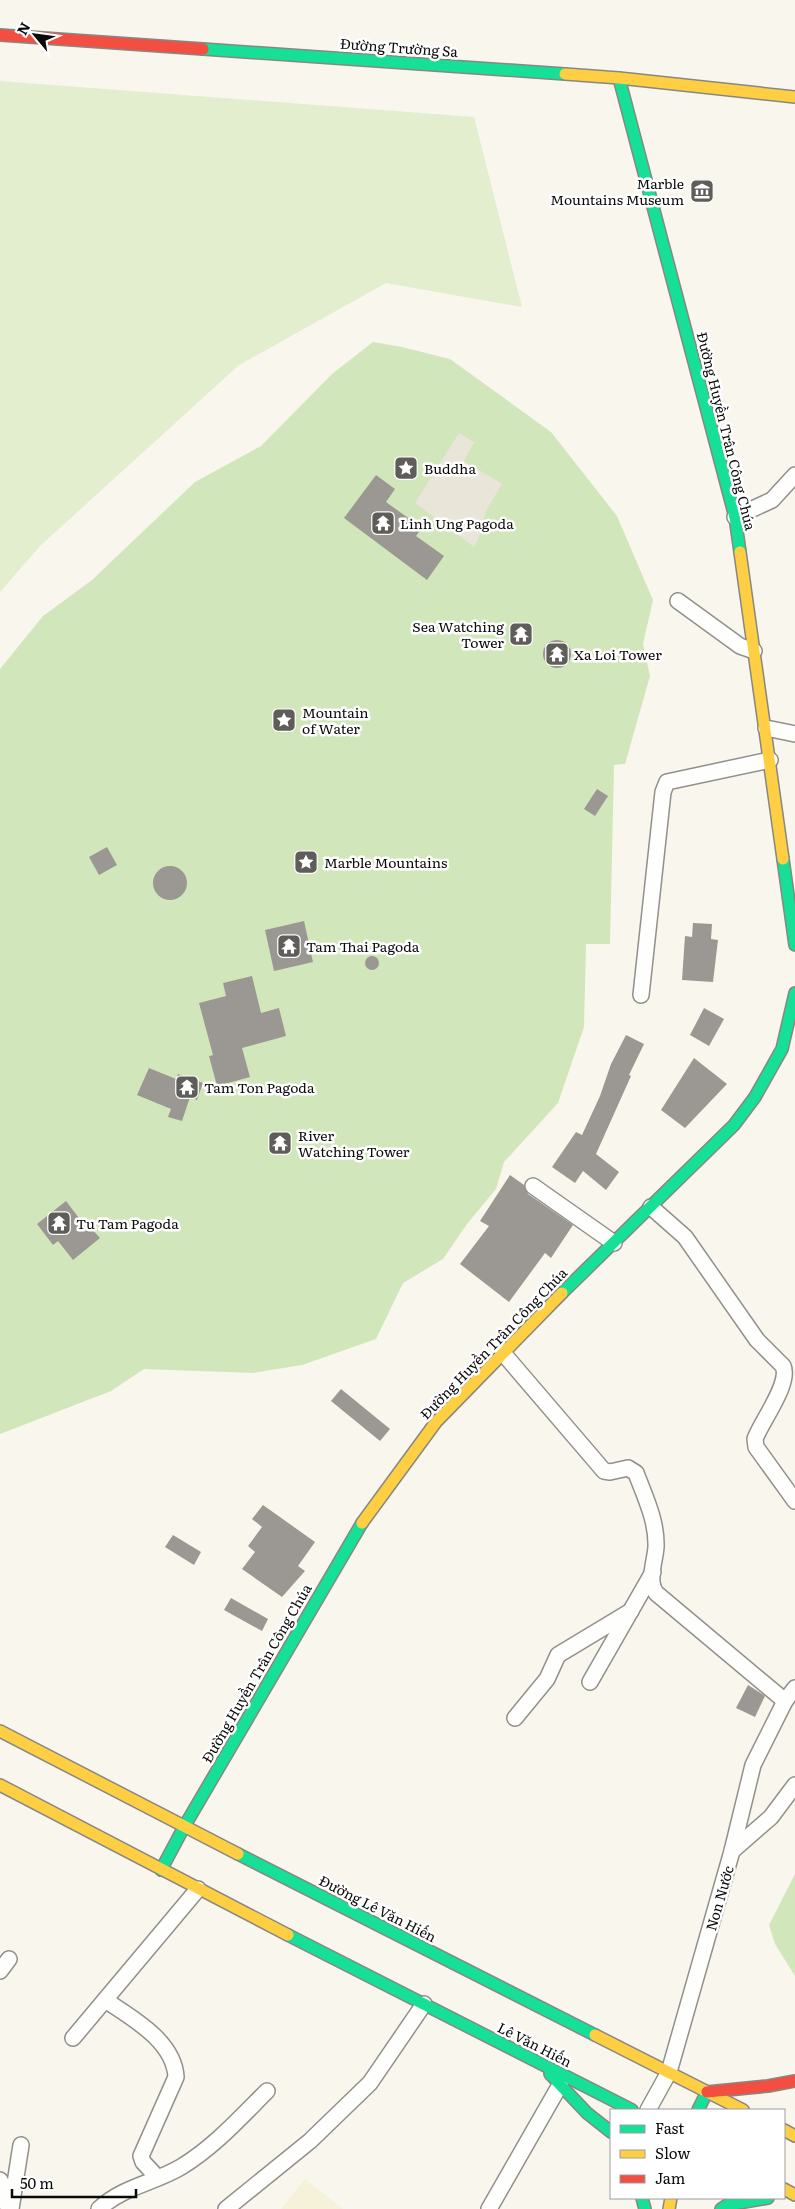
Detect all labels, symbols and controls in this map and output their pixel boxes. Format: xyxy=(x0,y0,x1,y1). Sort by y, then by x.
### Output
north arrow xyxy=(10,10,60,60)
text: N xyxy=(11,18,34,38)
street label: Đường Trường Sa xyxy=(339,33,459,61)
place label: Marble Mountains Museum xyxy=(550,173,684,209)
museum icon: Marble Mountains Museum xyxy=(689,178,715,204)
street label: Đường Huyền Trân Công Chúa xyxy=(693,330,761,533)
place icon: Buddha xyxy=(393,455,419,481)
place label: Buddha xyxy=(424,458,476,478)
temple icon: Linh Ung Pagoda xyxy=(370,510,396,536)
place label: Linh Ung Pagoda xyxy=(400,513,514,533)
place label: Sea Watching Tower xyxy=(412,616,504,652)
temple icon: Sea Watching Tower xyxy=(508,621,534,647)
temple icon: Xa Loi Tower xyxy=(544,641,570,667)
place label: Xa Loi Tower xyxy=(574,644,662,664)
place label: Mountain of Water xyxy=(302,702,369,738)
place icon: Mountain of Water xyxy=(271,707,297,733)
place icon: Marble Mountains xyxy=(293,849,319,875)
place label: Marble Mountains xyxy=(324,852,447,872)
temple icon: Tam Thai Pagoda xyxy=(276,933,302,959)
place label: Tam Thai Pagoda xyxy=(306,936,420,956)
temple icon: Tam Ton Pagoda xyxy=(174,1074,200,1100)
place label: Tam Ton Pagoda xyxy=(204,1077,315,1097)
place label: River Watching Tower xyxy=(298,1125,410,1161)
temple icon: River Watching Tower xyxy=(267,1130,293,1156)
temple icon: Tu Tam Pagoda xyxy=(46,1210,72,1236)
place label: Tu Tam Pagoda xyxy=(76,1213,179,1233)
street label: Đường Huyền Trân Công Chúa xyxy=(415,1262,571,1423)
street label: Đường Huyền Trân Công Chúa xyxy=(196,1579,316,1766)
street label: Non Nước xyxy=(700,1863,738,1933)
street label: Đường Lê Văn Hiến xyxy=(316,1870,440,1946)
street label: Lê Văn Hiến xyxy=(494,2017,576,2071)
legend xyxy=(610,2109,785,2199)
text: Fast xyxy=(655,2116,684,2139)
text: Slow xyxy=(655,2141,690,2164)
scale bar xyxy=(12,2166,136,2198)
text: Jam xyxy=(655,2166,686,2189)
text: 50 m xyxy=(20,2171,54,2194)

